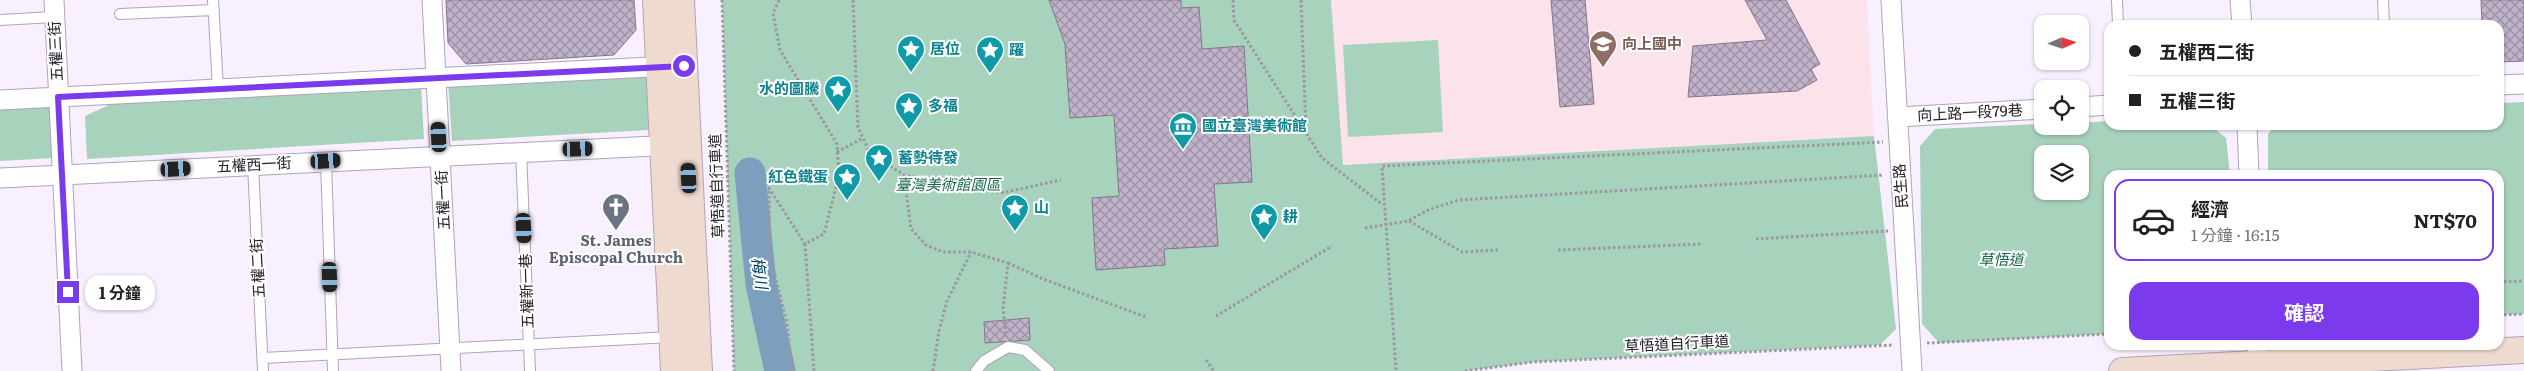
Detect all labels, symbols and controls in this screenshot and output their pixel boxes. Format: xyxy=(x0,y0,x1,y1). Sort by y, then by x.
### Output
north arrow xyxy=(2034,15,2089,70)
map controls xyxy=(2034,15,2089,200)
street label: 五權三街 xyxy=(41,21,68,82)
school or university icon: 向上國中 xyxy=(1588,29,1618,68)
place label: 向上國中 xyxy=(1622,31,1682,54)
place icon: 居位 xyxy=(896,34,926,73)
place icon: 躍 xyxy=(975,35,1005,74)
place label: 居位 xyxy=(930,36,960,59)
place label: 躍 xyxy=(1009,37,1024,60)
text: 五權西二街 xyxy=(2159,37,2254,65)
route start xyxy=(673,55,695,77)
place icon: 水的圖騰 xyxy=(823,74,853,113)
place label: 水的圖騰 xyxy=(759,76,820,99)
button: locate xyxy=(2034,80,2089,135)
text: 五權三街 xyxy=(2159,86,2235,114)
place icon: 多福 xyxy=(894,91,924,130)
place label: 多福 xyxy=(928,93,958,116)
street label: 向上路一段79巷 xyxy=(1917,97,2023,126)
museum icon: 國立臺灣美術館 xyxy=(1168,111,1198,150)
place label: 國立臺灣美術館 xyxy=(1202,113,1307,136)
car xyxy=(430,122,447,152)
street label: 草悟道自行車道 xyxy=(702,133,729,239)
car xyxy=(562,141,593,157)
place icon: 蓄勢待發 xyxy=(864,143,894,182)
place label: 蓄勢待發 xyxy=(898,145,958,168)
button: layers xyxy=(2034,145,2089,200)
street label: 五權西一街 xyxy=(216,150,292,177)
car xyxy=(310,153,341,169)
car xyxy=(160,161,191,177)
place icon: 紅色鐵蛋 xyxy=(832,162,862,201)
car xyxy=(680,163,697,193)
street label: 民生路 xyxy=(1886,163,1913,209)
place label: 紅色鐵蛋 xyxy=(768,164,828,187)
street label: 五權一街 xyxy=(428,170,455,231)
park label: 臺灣美術館園區 xyxy=(895,172,1002,195)
church icon: St. James Episcopal Church xyxy=(601,192,631,231)
place icon: 山 xyxy=(1000,193,1030,232)
text: 經濟 xyxy=(2191,194,2229,222)
place label: 山 xyxy=(1034,195,1049,218)
icon: car xyxy=(2131,198,2176,243)
place icon: 耕 xyxy=(1249,202,1279,241)
place label: 耕 xyxy=(1283,204,1298,227)
text: NT$70 xyxy=(2414,206,2477,234)
car xyxy=(515,213,532,243)
text: 1 分鐘 · 16:15 xyxy=(2191,222,2280,246)
place label: St. James Episcopal Church xyxy=(549,228,683,268)
street label: 五權二街 xyxy=(243,238,270,299)
park label: 草悟道 xyxy=(1978,247,2025,270)
street label: 五權新一巷 xyxy=(513,253,538,329)
water label: 梅川 xyxy=(747,255,775,292)
car xyxy=(321,262,338,292)
callout: 1 分鐘 xyxy=(86,274,156,310)
text: 1 分鐘 xyxy=(99,280,141,304)
route end xyxy=(57,281,79,303)
button: 確認 xyxy=(2129,282,2479,340)
street label: 草悟道自行車道 xyxy=(1624,328,1730,357)

